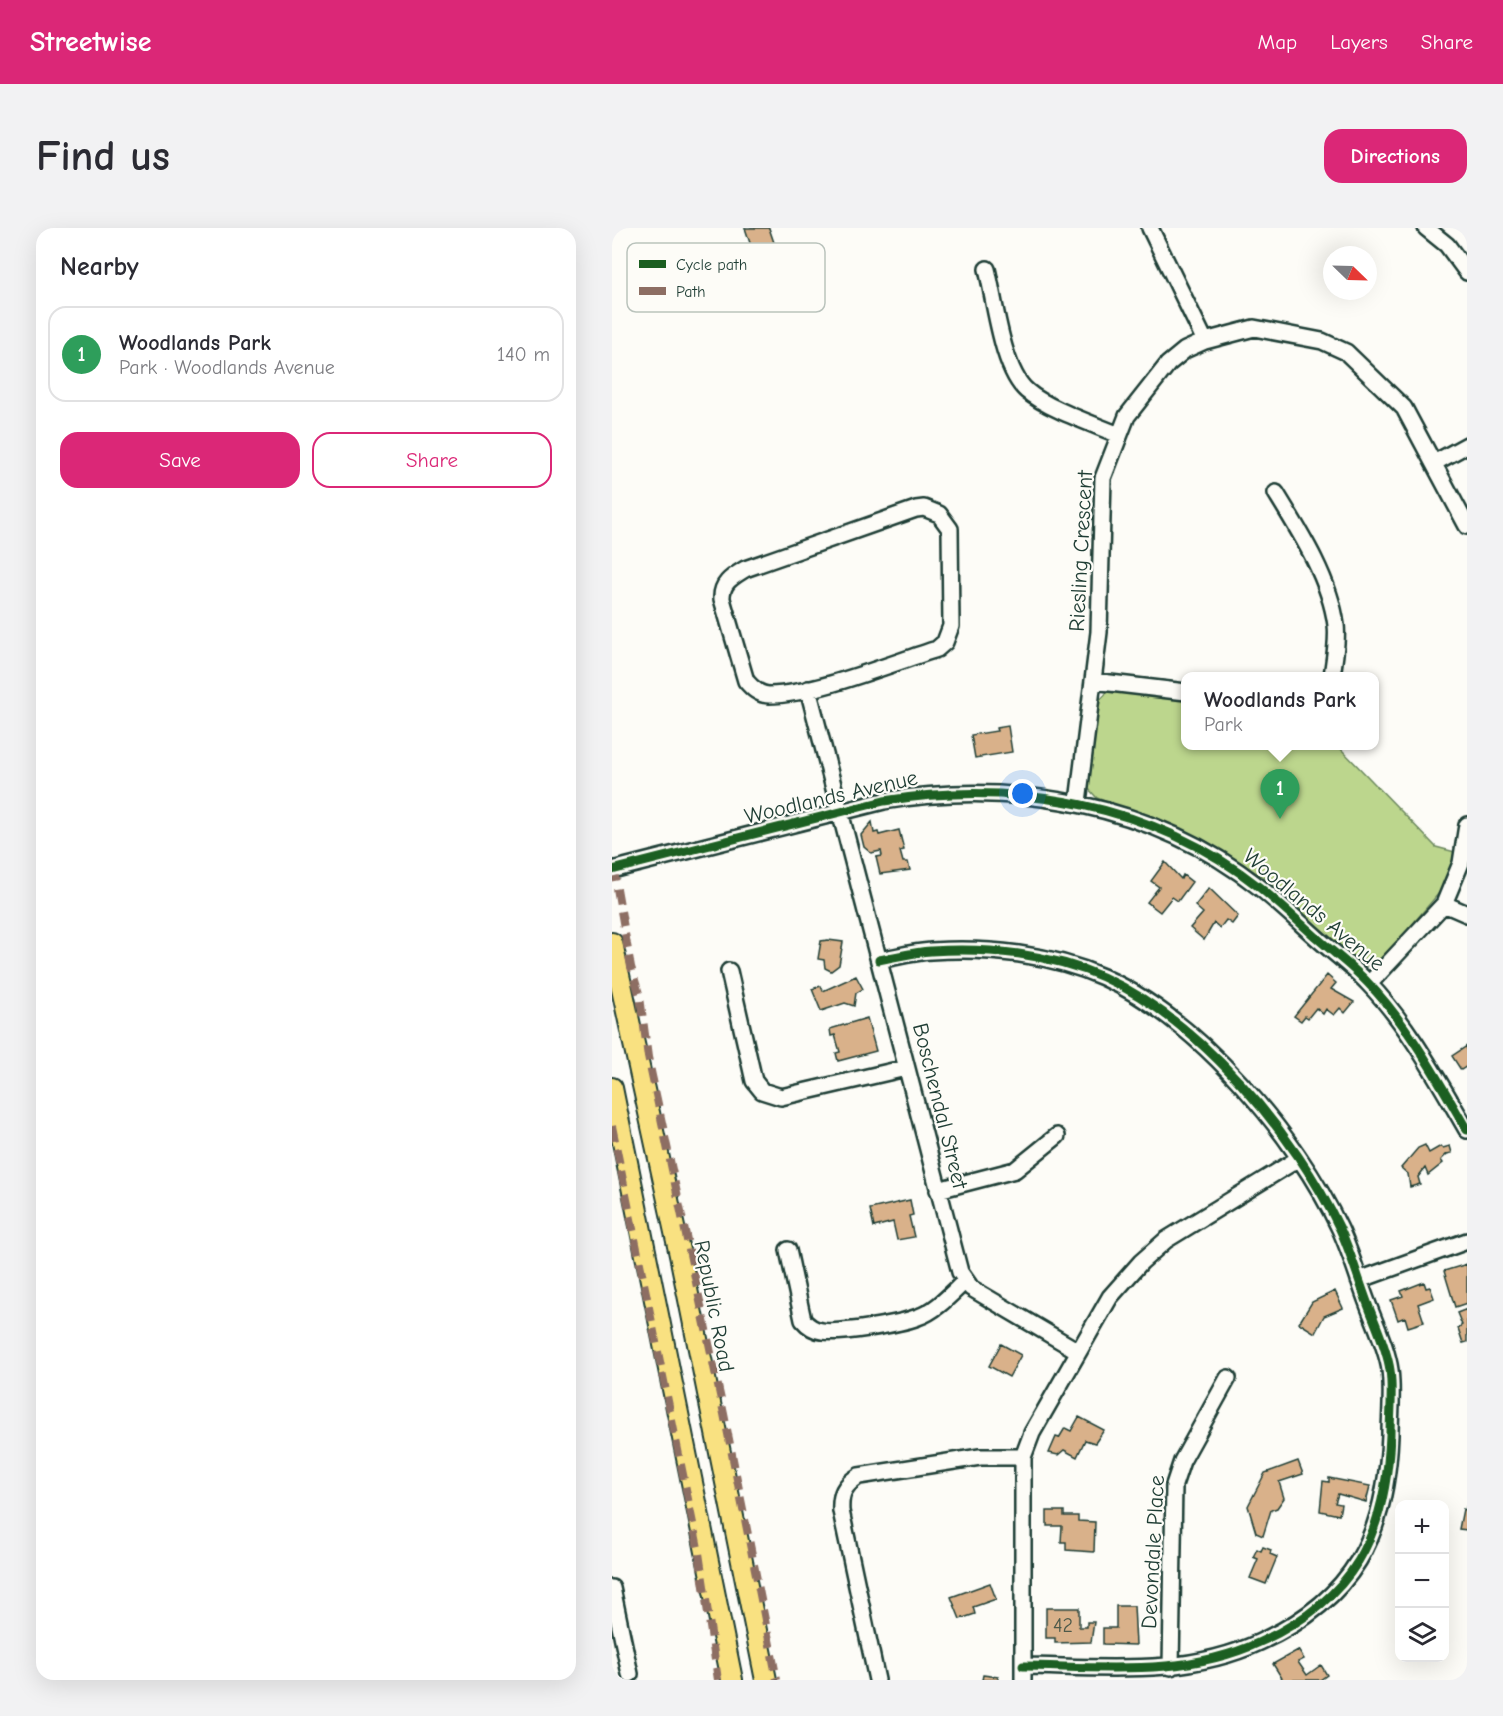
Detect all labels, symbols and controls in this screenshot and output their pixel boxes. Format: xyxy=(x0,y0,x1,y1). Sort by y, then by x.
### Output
text: Streetwise xyxy=(30,26,151,58)
text: Map xyxy=(1258,30,1297,54)
text: Layers xyxy=(1330,30,1388,54)
text: Share xyxy=(1421,30,1473,54)
button: Directions xyxy=(1324,129,1467,183)
text: Find us xyxy=(36,132,170,181)
legend xyxy=(627,243,825,312)
north arrow xyxy=(1323,246,1377,300)
text: Nearby xyxy=(60,252,139,282)
text: Cycle path xyxy=(676,256,747,274)
text: Path xyxy=(676,283,706,301)
text: Woodlands Park xyxy=(119,330,271,356)
text: 1 xyxy=(78,343,85,366)
text: 140 m xyxy=(497,343,550,366)
text: Park · Woodlands Avenue xyxy=(119,356,335,379)
button: Save xyxy=(60,432,300,488)
button: Share xyxy=(312,432,552,488)
street label: Riesling Crescent xyxy=(1064,469,1098,632)
popup xyxy=(1181,672,1379,750)
text: Woodlands Park xyxy=(1204,687,1356,713)
text: Park xyxy=(1204,713,1242,736)
street label: Woodlands Avenue xyxy=(742,764,920,830)
pin: 1 xyxy=(1260,770,1300,819)
your location xyxy=(1008,779,1037,808)
street label: Woodlands Avenue xyxy=(1238,843,1390,977)
street label: Boschendal Street xyxy=(907,1020,973,1192)
street label: Republic Road xyxy=(688,1238,740,1374)
street label: Devondale Place xyxy=(1136,1475,1170,1629)
map controls xyxy=(1395,1500,1449,1662)
button: + xyxy=(1395,1500,1449,1554)
button: − xyxy=(1395,1554,1449,1608)
button: layers xyxy=(1395,1608,1449,1662)
house number: 42 xyxy=(1053,1614,1073,1637)

